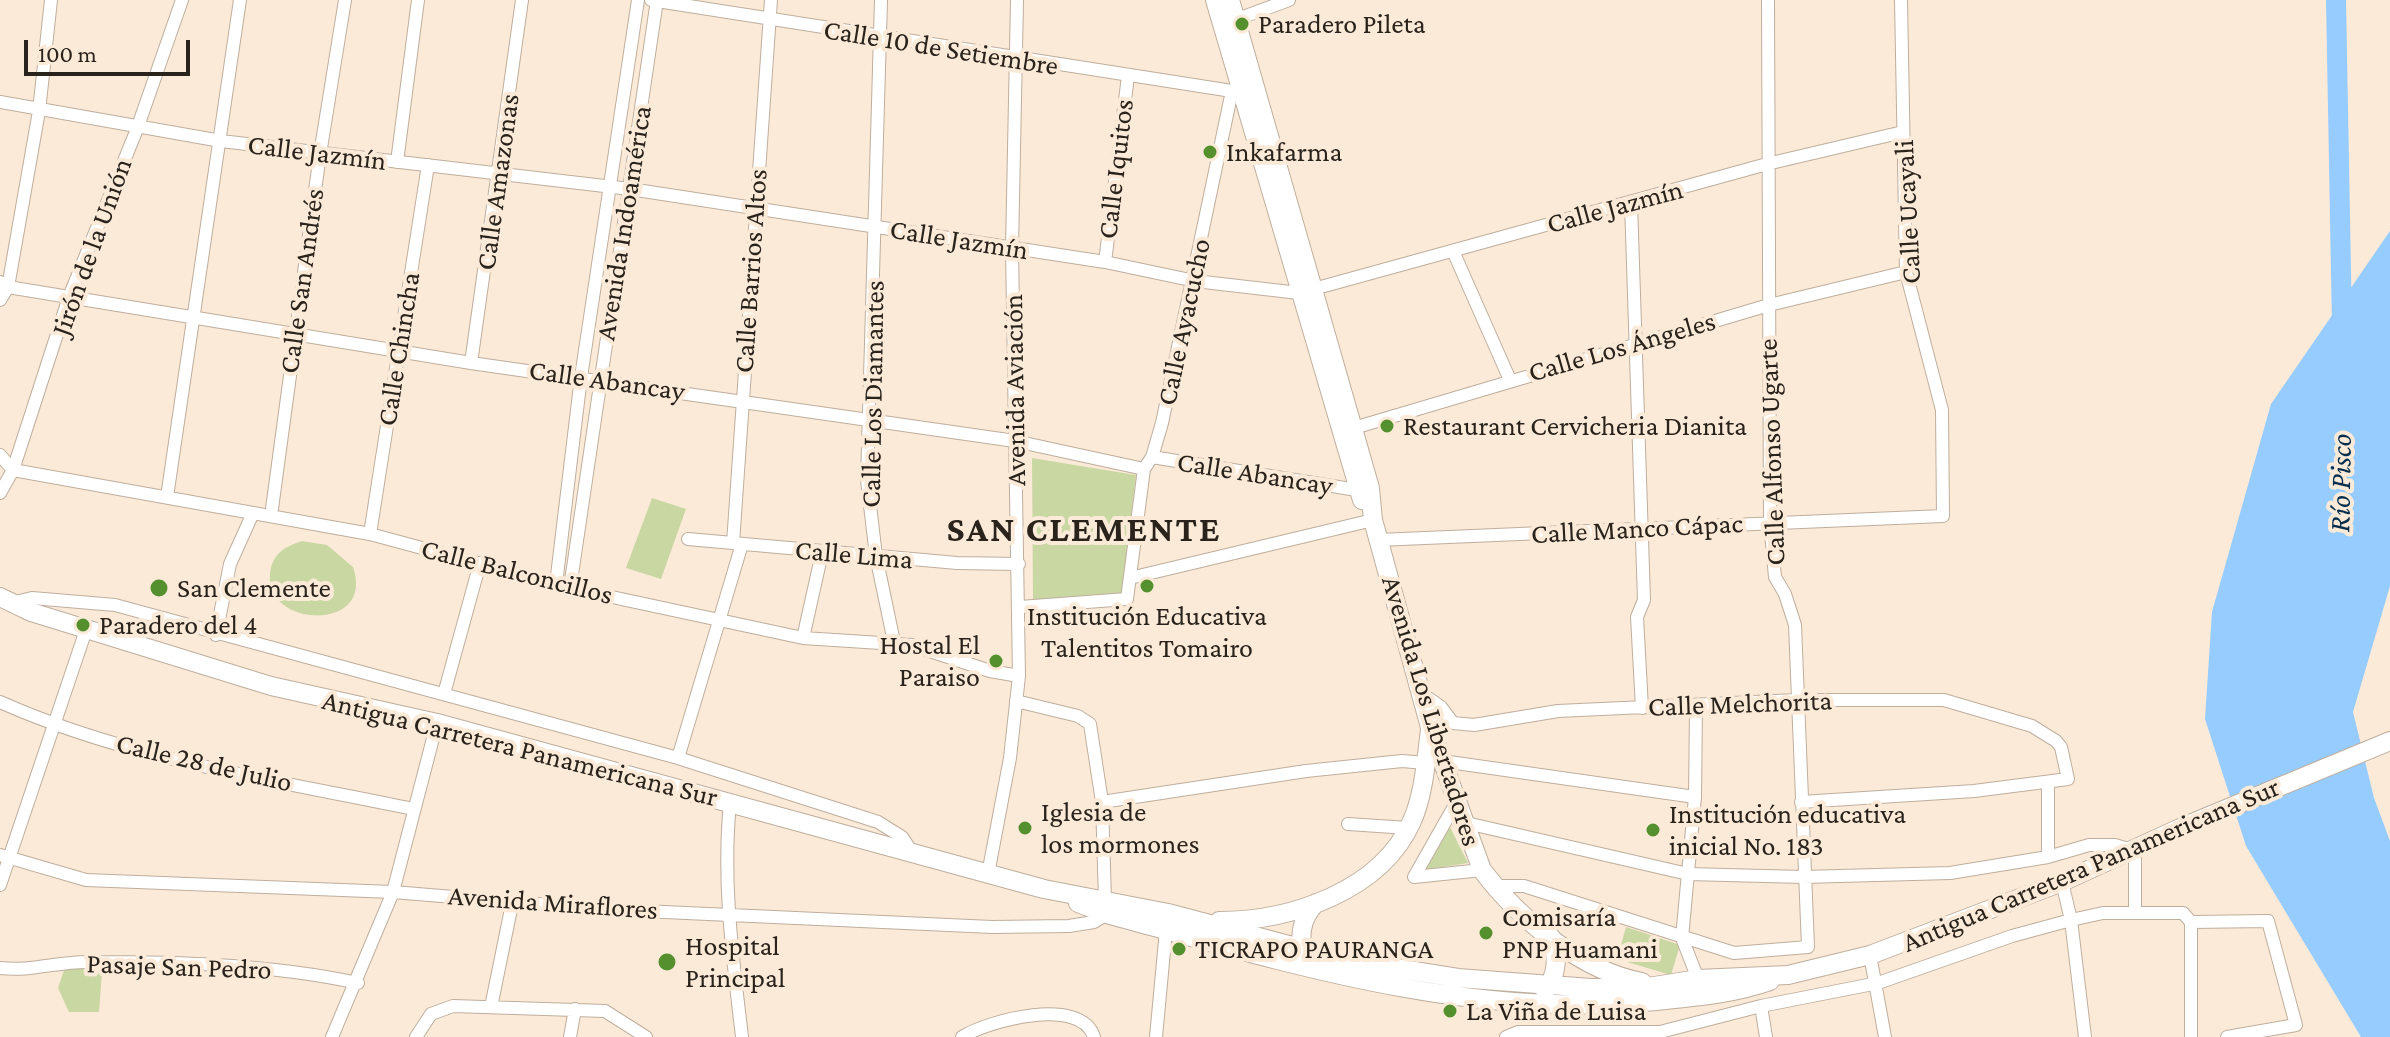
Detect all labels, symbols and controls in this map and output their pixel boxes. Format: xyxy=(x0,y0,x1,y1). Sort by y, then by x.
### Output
place label: Paradero Pileta xyxy=(1258,7,1426,41)
street label: Calle 10 de Setiembre xyxy=(821,13,1061,83)
marker: Paradero Pileta xyxy=(1233,15,1251,33)
scale bar xyxy=(28,24,194,74)
text: 100 m xyxy=(38,40,97,67)
street label: Calle Amazonas xyxy=(469,92,527,272)
street label: Calle Iquitos xyxy=(1091,97,1141,241)
street label: Avenida Indoamérica xyxy=(589,103,659,343)
street label: Calle Jazmín xyxy=(246,128,388,178)
place label: Inkafarma xyxy=(1226,135,1342,169)
street label: Calle Ucayali xyxy=(1887,139,1929,285)
marker: Inkafarma xyxy=(1201,143,1219,161)
street label: Jirón de la Unión xyxy=(44,154,140,340)
street label: Calle Barrios Altos xyxy=(727,168,775,374)
street label: Calle Jazmín xyxy=(1543,173,1687,241)
street label: Calle San Andrés xyxy=(272,186,332,376)
street label: Calle Jazmín xyxy=(887,212,1031,268)
street label: Calle Ayacucho xyxy=(1150,236,1218,408)
street label: Calle Chincha xyxy=(370,270,428,428)
street label: Calle Los Diamantes xyxy=(854,280,892,508)
street label: Avenida Aviación xyxy=(997,294,1033,486)
street label: Calle Los Ángeles xyxy=(1525,304,1719,390)
street label: Calle Alfonso Ugarte xyxy=(1751,338,1793,566)
street label: Calle Abancay xyxy=(527,353,687,409)
place label: Restaurant Cervicheria Dianita xyxy=(1403,409,1747,443)
marker: Restaurant Cervicheria Dianita xyxy=(1378,417,1396,435)
water label: Río Pisco xyxy=(2322,433,2360,533)
street label: Calle Abancay xyxy=(1175,445,1335,503)
street label: Calle Manco Cápac xyxy=(1530,507,1744,551)
district label: SAN CLEMENTE xyxy=(947,508,1221,552)
street label: Calle Balconcillos xyxy=(418,532,616,612)
street label: Calle Lima xyxy=(794,533,914,577)
place label: San Clemente xyxy=(177,571,331,605)
street label: Avenida Los Libertadores xyxy=(1374,572,1488,850)
marker: San Clemente xyxy=(148,577,170,599)
marker: Institución Educativa Talentitos Tomairo xyxy=(1138,577,1156,595)
place label: Institución Educativa Talentitos Tomairo xyxy=(1027,599,1267,665)
place label: Paradero del 4 xyxy=(99,608,257,642)
marker: Paradero del 4 xyxy=(74,616,92,634)
place label: Hostal El Paraiso xyxy=(879,628,980,694)
marker: Hostal El Paraiso xyxy=(987,652,1005,670)
street label: Antigua Carretera Panamericana Sur xyxy=(319,684,721,814)
street label: Calle Melchorita xyxy=(1647,684,1833,724)
street label: Calle 28 de Julio xyxy=(113,726,295,800)
street label: Antigua Carretera Panamericana Sur xyxy=(1897,770,2285,960)
place label: Iglesia de los mormones xyxy=(1041,795,1200,861)
place label: Institución educativa inicial No. 183 xyxy=(1669,797,1906,863)
marker: Iglesia de los mormones xyxy=(1016,819,1034,837)
marker: Institución educativa inicial No. 183 xyxy=(1644,821,1662,839)
street label: Avenida Miraflores xyxy=(447,879,659,927)
place label: Comisaría PNP Huamani xyxy=(1502,900,1658,966)
marker: Comisaría PNP Huamani xyxy=(1477,924,1495,942)
place label: Hospital Principal xyxy=(685,929,785,995)
place label: TICRAPO PAURANGA xyxy=(1195,932,1434,966)
marker: TICRAPO PAURANGA xyxy=(1170,940,1188,958)
street label: Pasaje San Pedro xyxy=(86,947,272,987)
marker: Hospital Principal xyxy=(656,951,678,973)
place label: La Viña de Luisa xyxy=(1466,994,1646,1028)
marker: La Viña de Luisa xyxy=(1441,1002,1459,1020)

